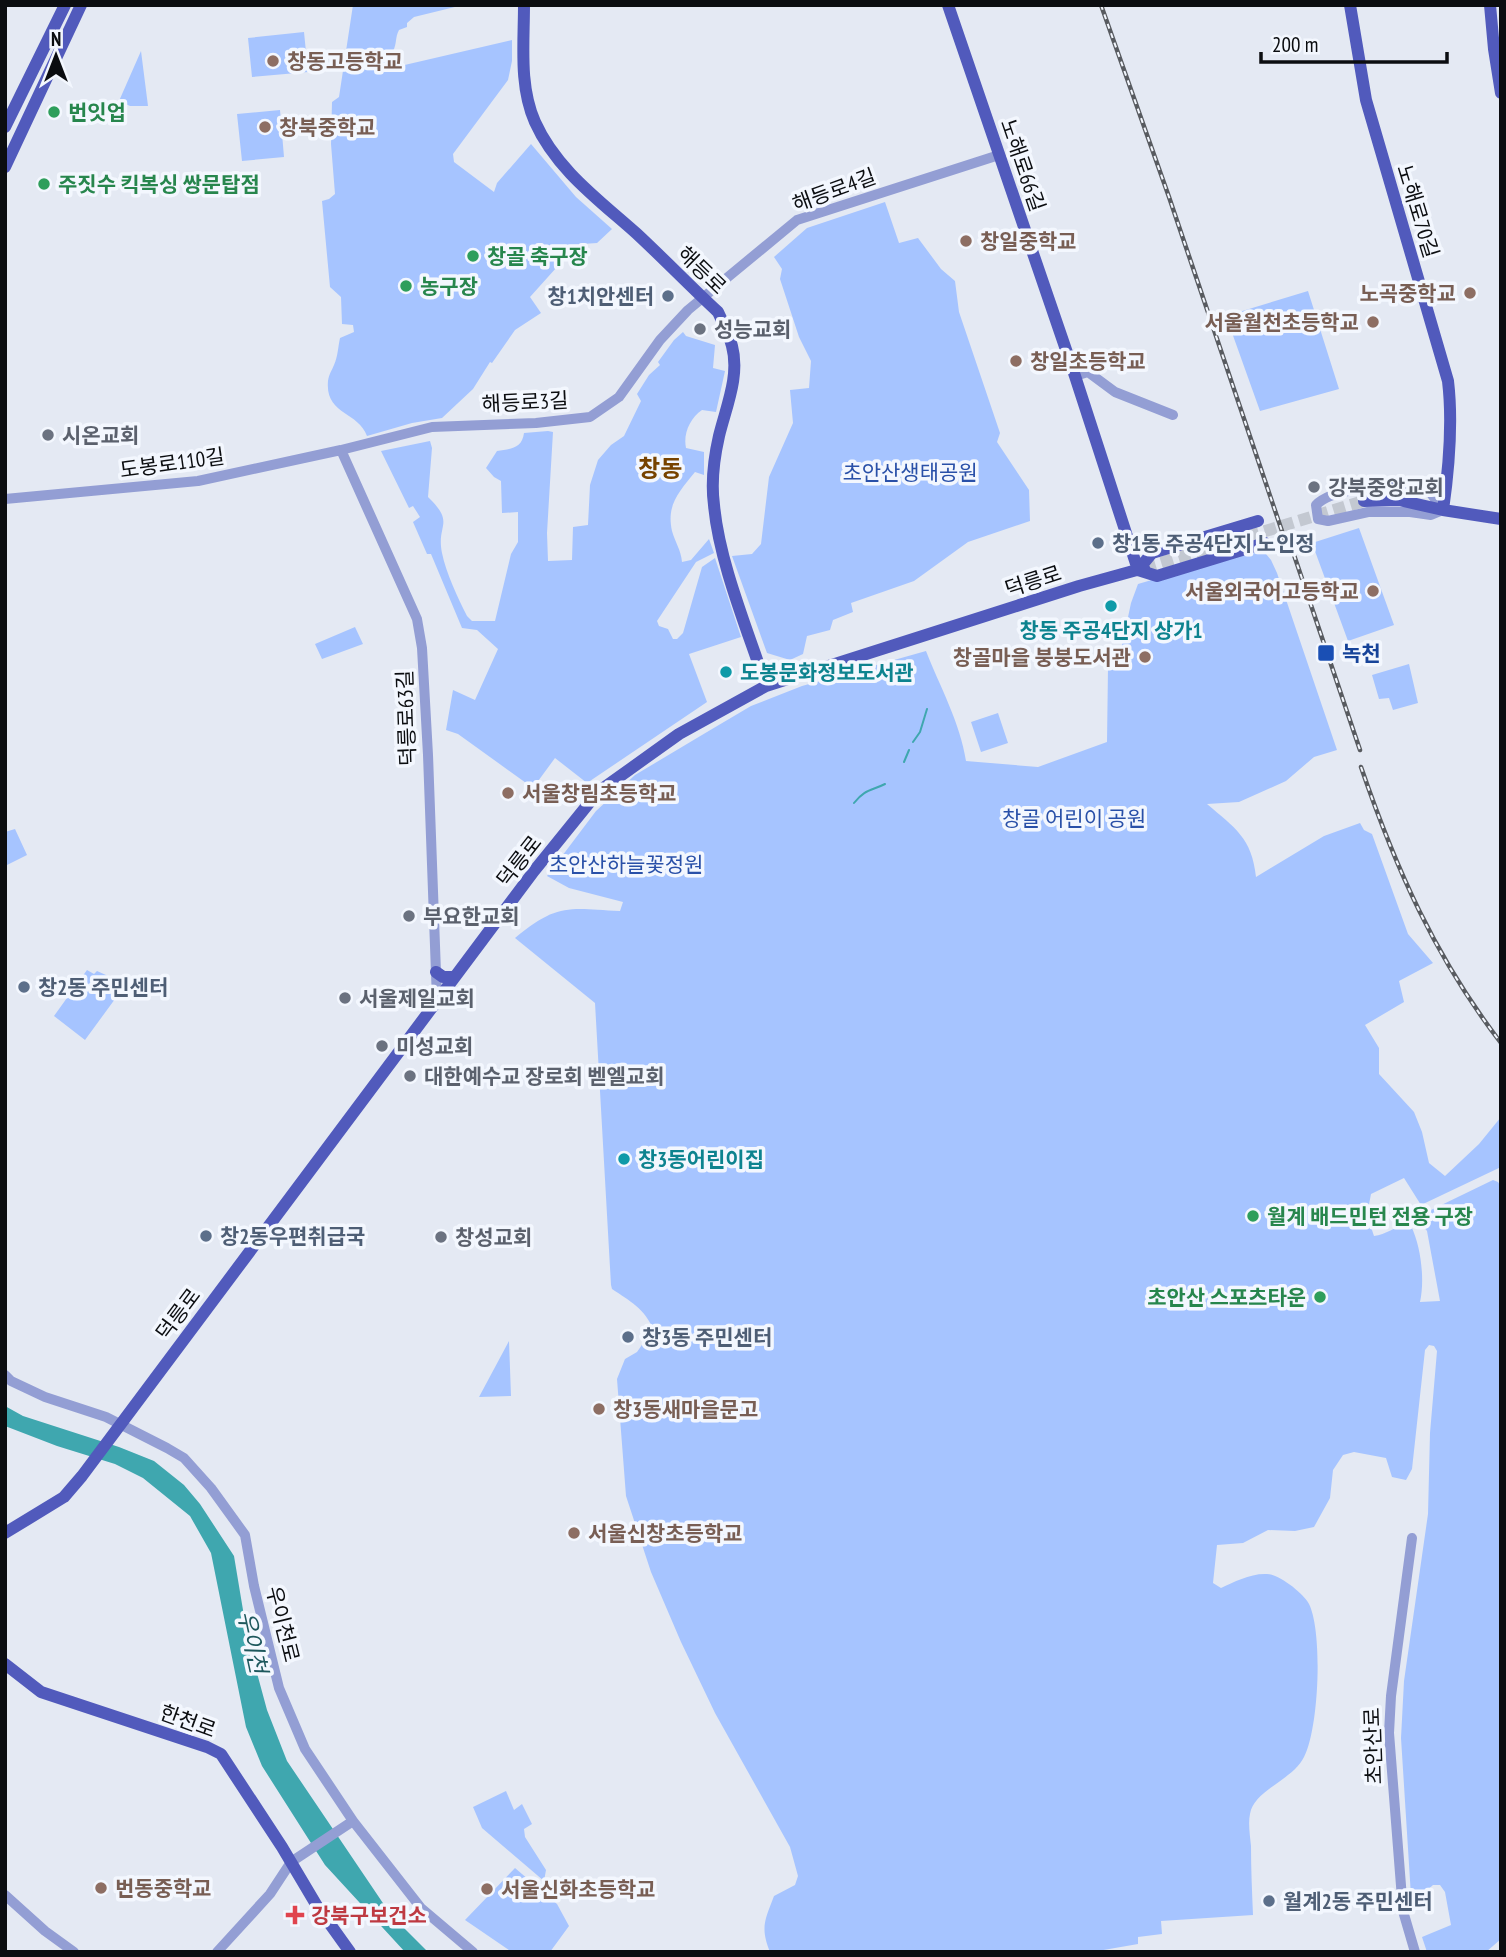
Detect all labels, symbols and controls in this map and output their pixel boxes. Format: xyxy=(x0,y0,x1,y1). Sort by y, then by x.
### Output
north arrow xyxy=(21,21,91,91)
scale bar xyxy=(1261,21,1446,65)
text: N xyxy=(51,27,61,51)
text: 200 m xyxy=(1272,31,1318,58)
place label: 창동고등학교 xyxy=(287,48,403,75)
marker: 창동고등학교 xyxy=(265,53,281,69)
place label: 번잇업 xyxy=(68,99,126,126)
marker: 번잇업 xyxy=(46,104,62,120)
place label: 창북중학교 xyxy=(279,114,376,141)
street label: 노해로66길 xyxy=(995,115,1051,215)
marker: 창북중학교 xyxy=(257,119,273,135)
street label: 노해로70길 xyxy=(1391,161,1445,261)
street label: 해등로4길 xyxy=(789,162,879,218)
place label: 주짓수 킥복싱 쌍문탑점 xyxy=(58,171,260,198)
marker: 주짓수 킥복싱 쌍문탑점 xyxy=(36,176,52,192)
place label: 창일중학교 xyxy=(980,228,1077,255)
marker: 창일중학교 xyxy=(958,233,974,249)
street label: 해등로 xyxy=(672,240,732,300)
place label: 창골 축구장 xyxy=(487,243,588,270)
marker: 창골 축구장 xyxy=(465,248,481,264)
place label: 농구장 xyxy=(420,273,478,300)
marker: 농구장 xyxy=(398,278,414,294)
place label: 노곡중학교 xyxy=(1359,280,1456,307)
place label: 창1치안센터 xyxy=(547,283,654,310)
marker: 노곡중학교 xyxy=(1462,285,1478,301)
marker: 창1치안센터 xyxy=(660,288,676,304)
place label: 서울월천초등학교 xyxy=(1204,309,1359,336)
marker: 서울월천초등학교 xyxy=(1365,314,1381,330)
place label: 성능교회 xyxy=(714,316,791,343)
marker: 성능교회 xyxy=(692,321,708,337)
place label: 창일초등학교 xyxy=(1030,348,1146,375)
marker: 창일초등학교 xyxy=(1008,353,1024,369)
street label: 해등로3길 xyxy=(481,386,569,418)
place label: 시온교회 xyxy=(62,422,139,449)
marker: 시온교회 xyxy=(40,427,56,443)
street label: 도봉로110길 xyxy=(118,442,226,484)
district label: 창동 xyxy=(638,453,682,484)
park label: 초안산생태공원 xyxy=(842,459,978,486)
place label: 강북중앙교회 xyxy=(1328,474,1444,501)
marker: 강북중앙교회 xyxy=(1306,479,1322,495)
place label: 창1동 주공4단지 노인정 xyxy=(1112,530,1315,557)
marker: 창1동 주공4단지 노인정 xyxy=(1090,535,1106,551)
street label: 덕릉로 xyxy=(1001,559,1065,603)
place label: 서울외국어고등학교 xyxy=(1185,578,1359,605)
marker: 서울외국어고등학교 xyxy=(1365,583,1381,599)
marker: 창동 주공4단지 상가1 xyxy=(1103,598,1119,614)
place label: 창동 주공4단지 상가1 xyxy=(1019,617,1203,644)
place label: 녹천 xyxy=(1342,640,1381,667)
marker: 녹천 xyxy=(1316,643,1336,663)
place label: 창골마을 붕붕도서관 xyxy=(953,644,1131,671)
marker: 창골마을 붕붕도서관 xyxy=(1137,649,1153,665)
place label: 도봉문화정보도서관 xyxy=(740,659,914,686)
marker: 도봉문화정보도서관 xyxy=(718,664,734,680)
street label: 덕릉로63길 xyxy=(391,669,421,767)
place label: 서울창림초등학교 xyxy=(522,780,677,807)
marker: 서울창림초등학교 xyxy=(500,785,516,801)
park label: 창골 어린이 공원 xyxy=(1002,805,1146,832)
street label: 덕릉로 xyxy=(491,830,547,892)
park label: 초안산하늘꽃정원 xyxy=(549,851,703,878)
place label: 부요한교회 xyxy=(423,903,520,930)
marker: 부요한교회 xyxy=(401,908,417,924)
place label: 창2동 주민센터 xyxy=(38,974,168,1001)
marker: 창2동 주민센터 xyxy=(16,979,32,995)
place label: 서울제일교회 xyxy=(359,985,475,1012)
marker: 서울제일교회 xyxy=(337,990,353,1006)
place label: 미성교회 xyxy=(396,1033,473,1060)
marker: 미성교회 xyxy=(374,1038,390,1054)
place label: 대한예수교 장로회 벧엘교회 xyxy=(424,1063,664,1090)
marker: 대한예수교 장로회 벧엘교회 xyxy=(402,1068,418,1084)
place label: 창3동어린이집 xyxy=(638,1146,764,1173)
marker: 창3동어린이집 xyxy=(616,1151,632,1167)
place label: 월계 배드민턴 전용 구장 xyxy=(1267,1203,1473,1230)
marker: 월계 배드민턴 전용 구장 xyxy=(1245,1208,1261,1224)
place label: 창2동우편취급국 xyxy=(220,1223,365,1250)
place label: 창성교회 xyxy=(455,1224,532,1251)
marker: 창2동우편취급국 xyxy=(198,1228,214,1244)
marker: 창성교회 xyxy=(433,1229,449,1245)
street label: 덕릉로 xyxy=(150,1283,206,1345)
place label: 초안산 스포츠타운 xyxy=(1147,1284,1306,1311)
marker: 초안산 스포츠타운 xyxy=(1312,1289,1328,1305)
place label: 창3동 주민센터 xyxy=(642,1324,772,1351)
marker: 창3동 주민센터 xyxy=(620,1329,636,1345)
place label: 창3동새마을문고 xyxy=(613,1396,758,1423)
marker: 창3동새마을문고 xyxy=(591,1401,607,1417)
place label: 서울신창초등학교 xyxy=(588,1520,743,1547)
marker: 서울신창초등학교 xyxy=(566,1525,582,1541)
street label: 우이천로 xyxy=(261,1583,305,1665)
water label: 우이천 xyxy=(232,1608,274,1679)
street label: 한천로 xyxy=(156,1698,220,1744)
street label: 초안산로 xyxy=(1358,1707,1388,1785)
place label: 번동중학교 xyxy=(115,1875,212,1902)
place label: 서울신화초등학교 xyxy=(501,1876,656,1903)
marker: 번동중학교 xyxy=(93,1880,109,1896)
marker: 서울신화초등학교 xyxy=(479,1881,495,1897)
place label: 월계2동 주민센터 xyxy=(1283,1888,1433,1915)
marker: 월계2동 주민센터 xyxy=(1261,1893,1277,1909)
place label: 강북구보건소 xyxy=(311,1902,427,1929)
marker: 강북구보건소 xyxy=(285,1905,305,1925)

